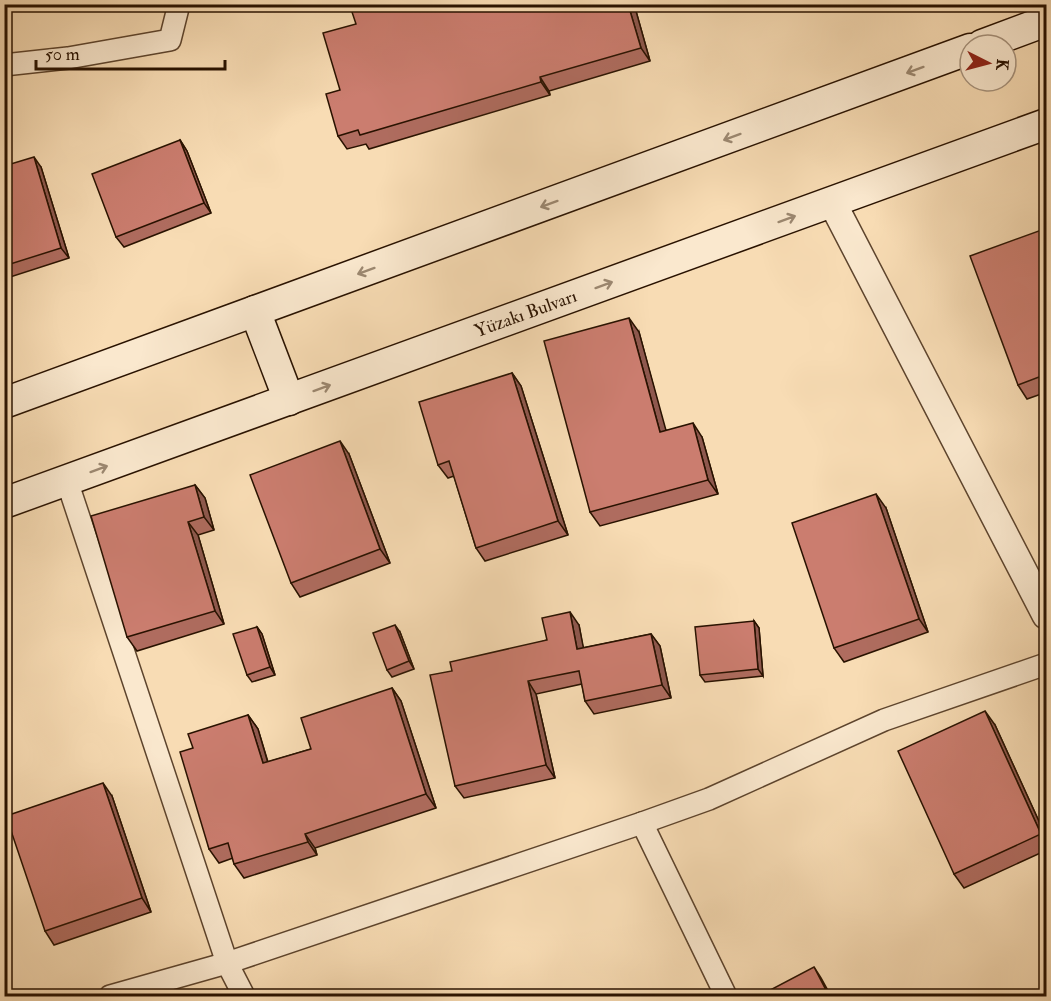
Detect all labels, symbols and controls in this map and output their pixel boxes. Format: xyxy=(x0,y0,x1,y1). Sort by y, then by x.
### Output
scale bar xyxy=(36,33,225,71)
north arrow xyxy=(958,33,1018,93)
text: 50 m xyxy=(45,43,80,66)
text: K xyxy=(991,58,1012,72)
one-way arrow xyxy=(906,65,925,76)
one-way arrow xyxy=(723,132,742,143)
one-way arrow xyxy=(540,199,559,210)
one-way arrow xyxy=(777,212,796,223)
one-way arrow xyxy=(357,266,376,277)
one-way arrow xyxy=(594,279,613,290)
street label: Yüzakı Bulvarı xyxy=(471,284,580,342)
one-way arrow xyxy=(312,381,331,392)
one-way arrow xyxy=(89,462,108,473)

